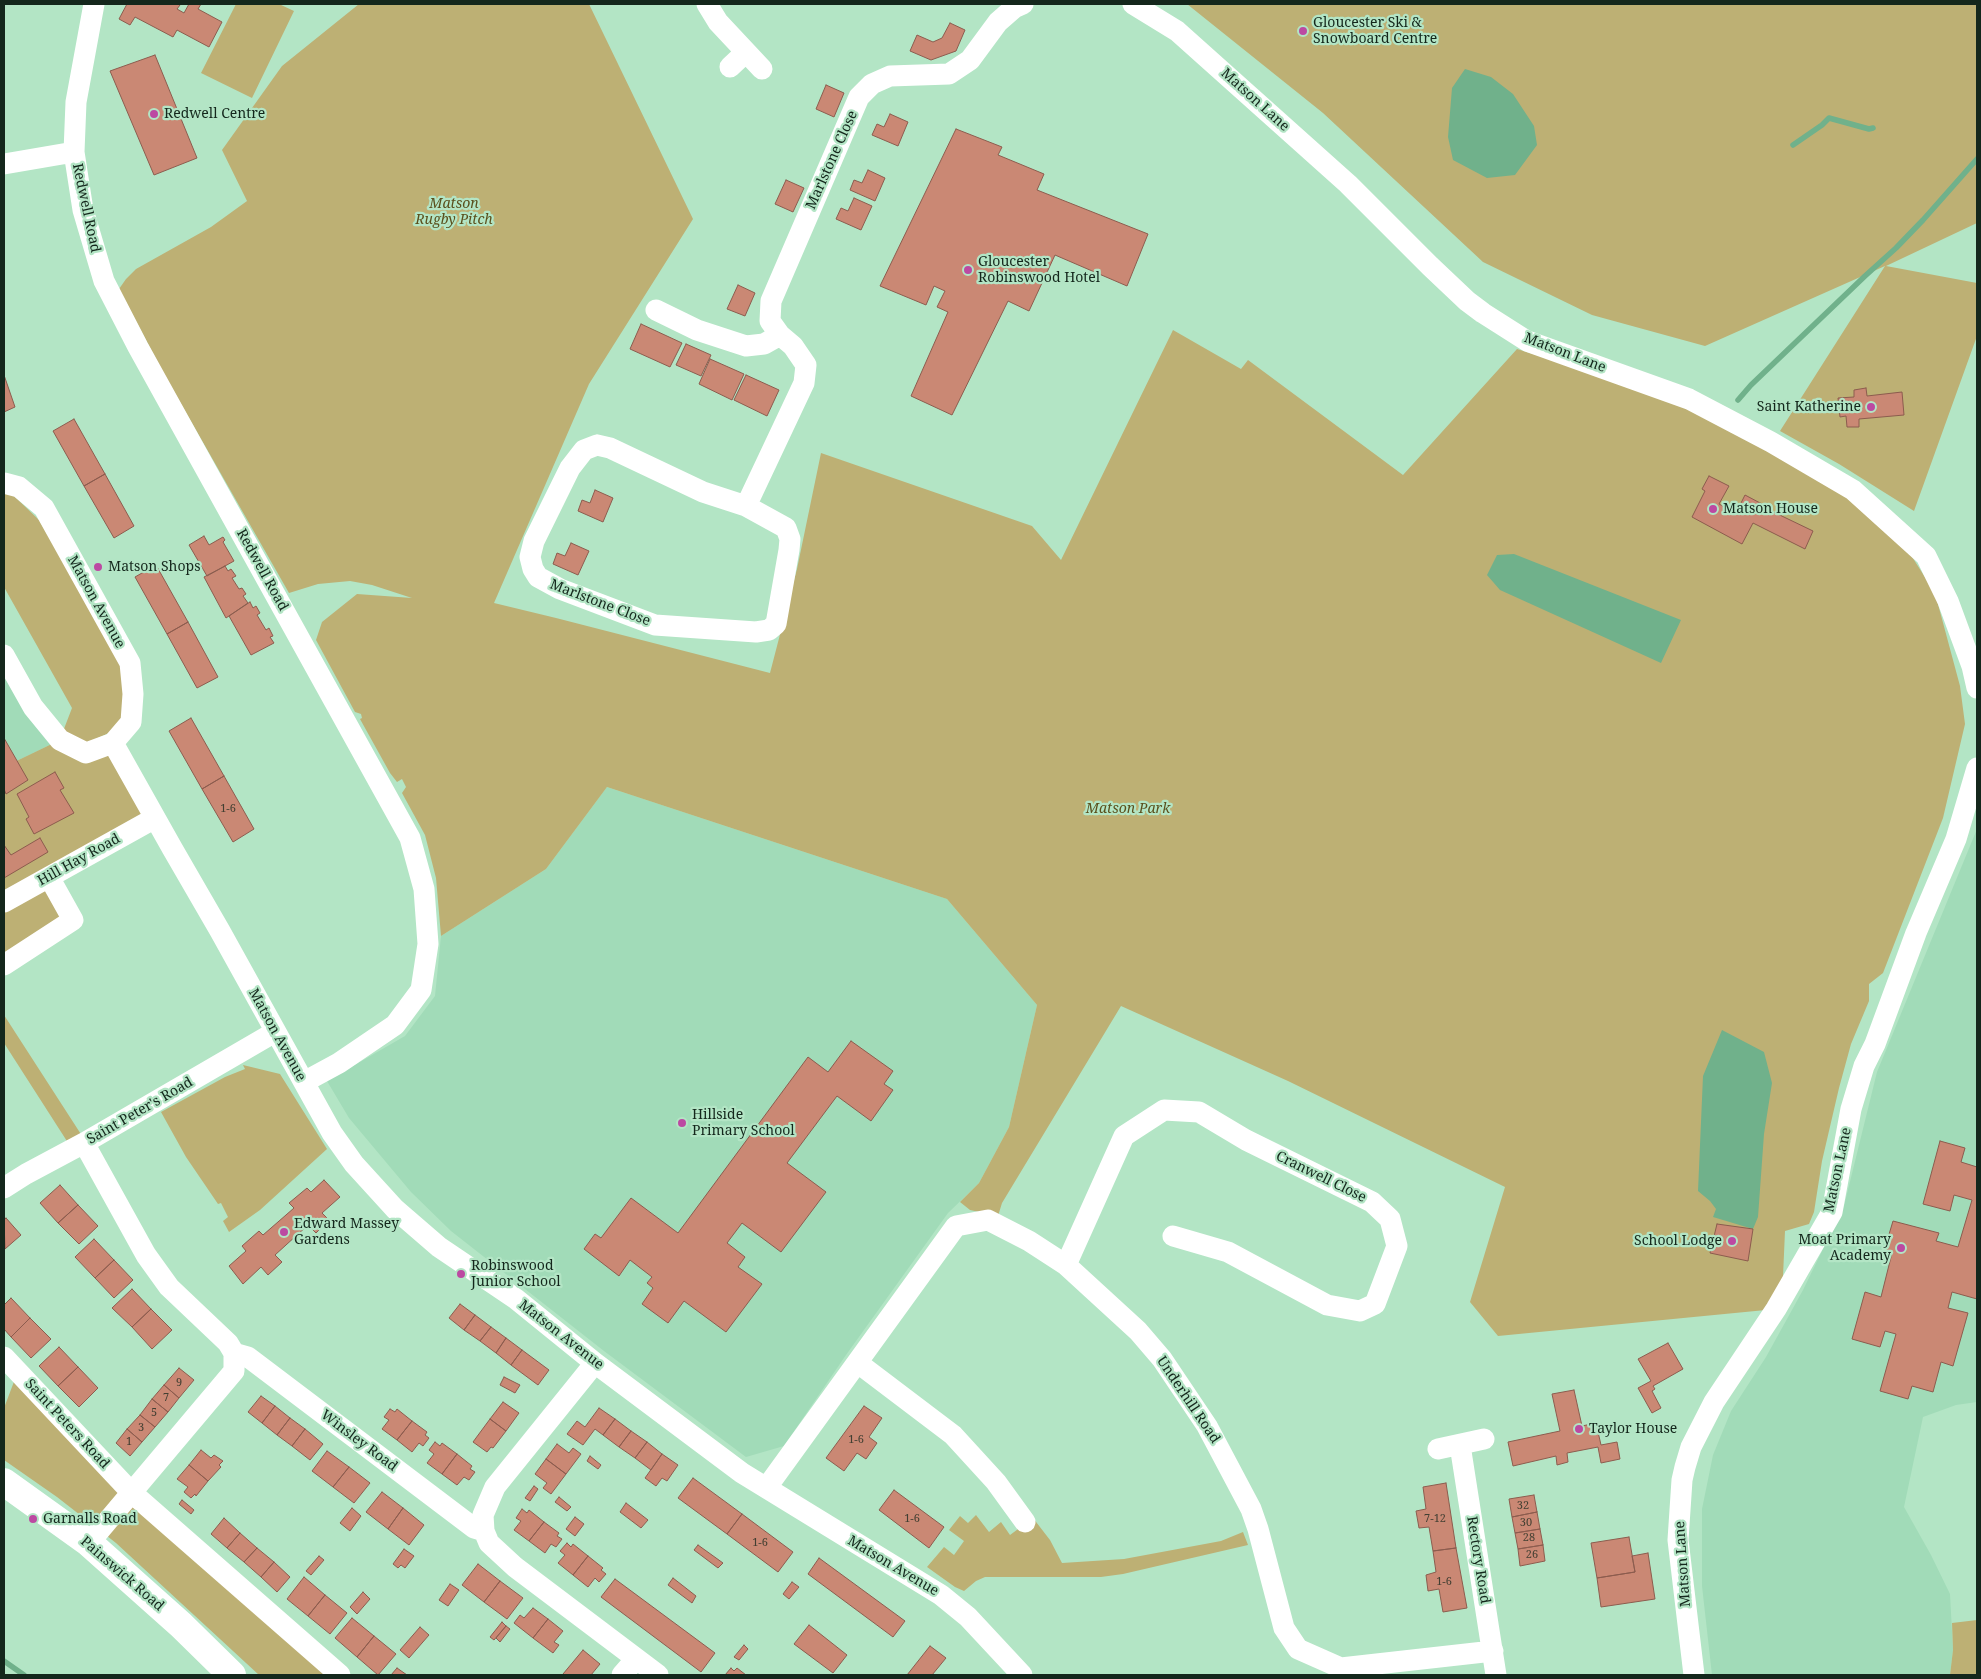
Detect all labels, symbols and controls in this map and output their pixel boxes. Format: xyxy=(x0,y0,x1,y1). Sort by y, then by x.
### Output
place label: Gloucester Ski & Snowboard Centre xyxy=(1313,15,1437,48)
marker: Gloucester Ski & Snowboard Centre xyxy=(1297,25,1309,37)
street label: Matson Lane xyxy=(1217,65,1293,135)
place label: Redwell Centre xyxy=(164,106,265,122)
marker: Redwell Centre xyxy=(148,108,160,120)
street label: Marlstone Close xyxy=(803,108,861,212)
street label: Redwell Road xyxy=(68,162,104,254)
park label: Matson Rugby Pitch xyxy=(415,196,493,228)
place label: Gloucester Robinswood Hotel xyxy=(978,254,1100,286)
marker: Gloucester Robinswood Hotel xyxy=(962,264,974,276)
street label: Matson Lane xyxy=(1522,330,1608,376)
place label: Saint Katherine xyxy=(1757,399,1861,415)
marker: Saint Katherine xyxy=(1865,401,1877,413)
place label: Matson House xyxy=(1723,501,1818,517)
marker: Matson House xyxy=(1707,503,1719,515)
street label: Redwell Road xyxy=(233,526,291,614)
street label: Matson Avenue xyxy=(64,553,128,651)
place label: Matson Shops xyxy=(108,559,200,575)
marker: Matson Shops xyxy=(92,561,104,573)
street label: Marlstone Close xyxy=(547,576,653,630)
park label: Matson Park xyxy=(1086,801,1170,817)
house number: 1-6 xyxy=(220,802,236,816)
street label: Hill Hay Road xyxy=(35,830,123,890)
street label: Matson Avenue xyxy=(245,986,309,1084)
street label: Saint Peter's Road xyxy=(84,1074,196,1148)
place label: Hillside Primary School xyxy=(692,1107,795,1140)
marker: Hillside Primary School xyxy=(676,1117,688,1129)
street label: Matson Lane xyxy=(1821,1126,1855,1214)
street label: Cranwell Close xyxy=(1273,1148,1369,1206)
place label: Edward Massey Gardens xyxy=(294,1216,399,1248)
marker: Edward Massey Gardens xyxy=(278,1226,290,1238)
place label: Moat Primary Academy xyxy=(1798,1232,1891,1264)
place label: School Lodge xyxy=(1634,1233,1722,1249)
marker: School Lodge xyxy=(1726,1235,1738,1247)
marker: Moat Primary Academy xyxy=(1895,1242,1907,1254)
place label: Robinswood Junior School xyxy=(471,1258,561,1290)
marker: Robinswood Junior School xyxy=(455,1268,467,1280)
street label: Matson Avenue xyxy=(515,1297,607,1373)
street label: Underhill Road xyxy=(1153,1353,1223,1447)
street label: Saint Peters Road xyxy=(21,1376,113,1472)
house number: 9 xyxy=(176,1376,182,1390)
house number: 7 xyxy=(163,1391,169,1405)
house number: 5 xyxy=(151,1406,157,1420)
street label: Winsley Road xyxy=(317,1407,401,1475)
house number: 3 xyxy=(138,1421,144,1435)
place label: Taylor House xyxy=(1589,1421,1677,1437)
marker: Taylor House xyxy=(1573,1423,1585,1435)
house number: 1-6 xyxy=(848,1433,864,1447)
house number: 1 xyxy=(126,1435,132,1449)
house number: 32 xyxy=(1517,1499,1529,1513)
place label: Garnalls Road xyxy=(43,1511,137,1527)
house number: 1-6 xyxy=(904,1512,920,1526)
house number: 7-12 xyxy=(1424,1512,1446,1526)
marker: Garnalls Road xyxy=(27,1513,39,1525)
street label: Rectory Road xyxy=(1463,1515,1493,1605)
house number: 30 xyxy=(1520,1516,1532,1530)
street label: Matson Lane xyxy=(1672,1520,1694,1608)
house number: 28 xyxy=(1523,1531,1535,1545)
street label: Matson Avenue xyxy=(845,1532,941,1600)
street label: Painswick Road xyxy=(77,1533,167,1615)
house number: 1-6 xyxy=(752,1536,768,1550)
house number: 26 xyxy=(1526,1548,1538,1562)
house number: 1-6 xyxy=(1436,1575,1452,1589)

